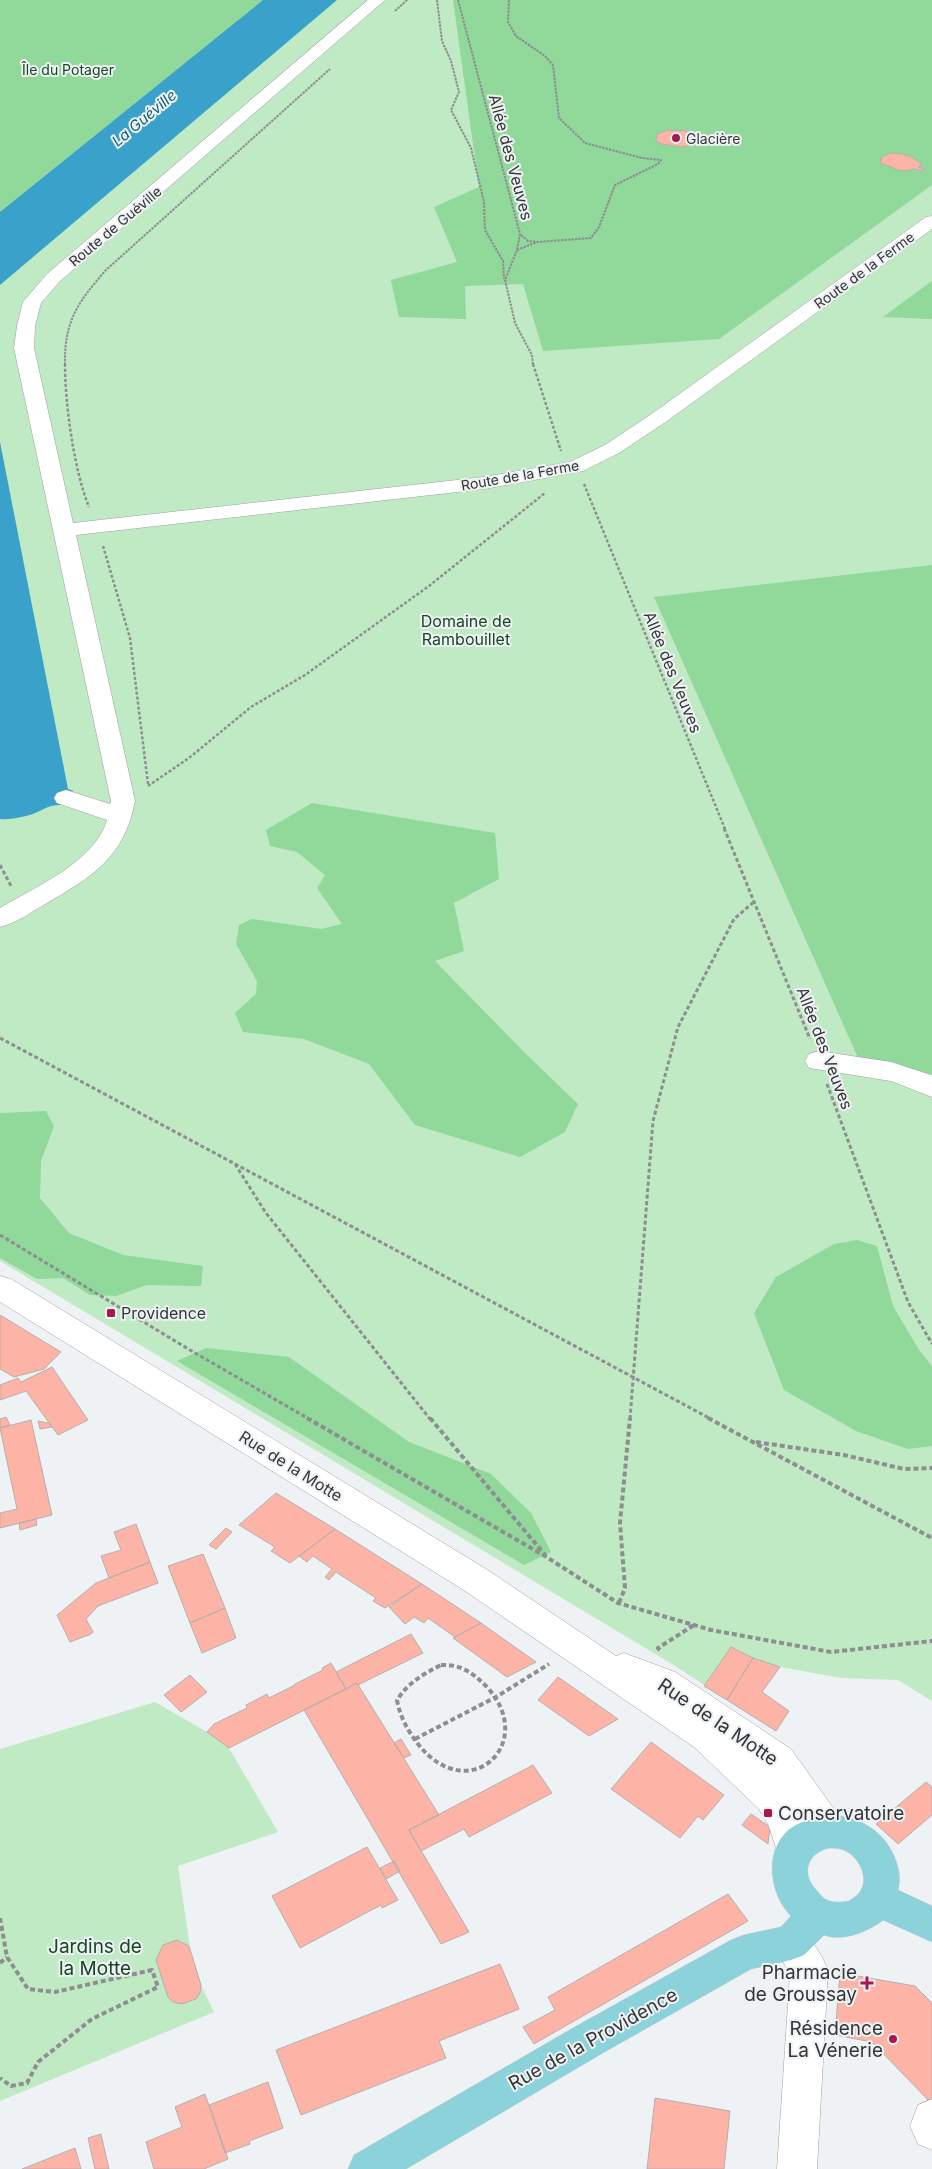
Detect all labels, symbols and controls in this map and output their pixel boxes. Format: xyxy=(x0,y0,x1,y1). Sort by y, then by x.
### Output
park label: Île du Potager xyxy=(21,61,114,78)
water label: La Guéville xyxy=(108,86,180,150)
street label: Allée des Veuves xyxy=(485,92,537,222)
place label: Glacière xyxy=(686,130,740,147)
marker: Glacière xyxy=(670,132,682,144)
street label: Route de Guéville xyxy=(65,182,165,270)
street label: Route de la Ferme xyxy=(811,228,917,312)
street label: Route de la Ferme xyxy=(460,456,580,494)
street label: Allée des Veuves xyxy=(639,608,707,736)
park label: Domaine de Rambouillet xyxy=(421,611,511,649)
street label: Allée des Veuves xyxy=(792,984,858,1112)
place label: Providence xyxy=(121,1303,206,1323)
marker: Providence xyxy=(105,1307,117,1319)
street label: Rue de la Motte xyxy=(236,1426,346,1506)
street label: Rue de la Motte xyxy=(654,1673,782,1771)
place label: Conservatoire xyxy=(778,1802,904,1825)
marker: Conservatoire xyxy=(762,1807,774,1819)
park label: Jardins de la Motte xyxy=(48,1935,142,1980)
place label: Pharmacie de Groussay xyxy=(744,1961,857,2006)
marker: Pharmacie de Groussay xyxy=(861,1977,873,1989)
street label: Rue de la Providence xyxy=(504,1983,682,2095)
place label: Résidence La Vénerie xyxy=(788,2017,883,2062)
marker: Résidence La Vénerie xyxy=(887,2033,899,2045)

